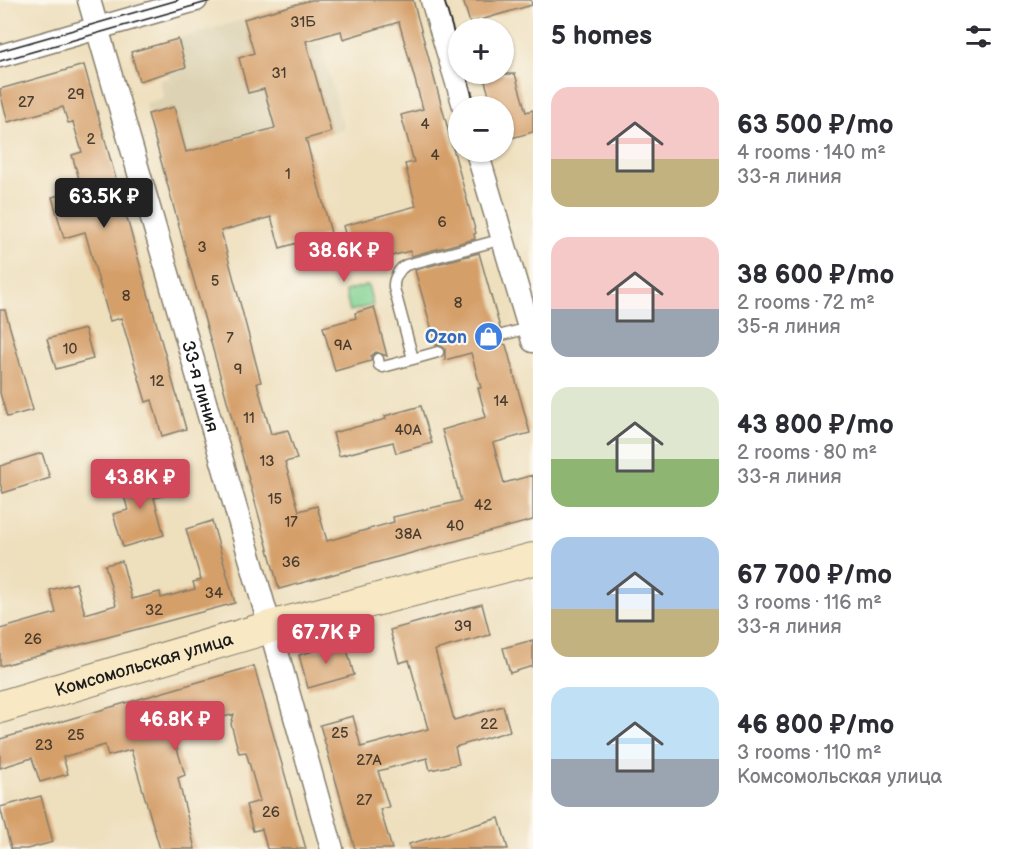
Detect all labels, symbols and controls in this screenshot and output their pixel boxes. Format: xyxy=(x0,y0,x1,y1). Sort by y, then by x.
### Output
house number: 31Б xyxy=(290,13,316,32)
map controls xyxy=(448,18,514,162)
button: + xyxy=(448,18,514,84)
icon: filters xyxy=(962,20,995,53)
text: 5 homes xyxy=(551,21,652,52)
house number: 31 xyxy=(271,64,287,83)
house number: 29 xyxy=(67,85,85,104)
house number: 27 xyxy=(18,93,35,112)
button: − xyxy=(448,96,514,162)
text: 63 500 ₽/mo xyxy=(737,110,894,141)
icon: home xyxy=(599,111,671,183)
house number: 4 xyxy=(420,115,430,134)
house number: 2 xyxy=(87,130,96,149)
text: 4 rooms · 140 m² xyxy=(737,141,886,165)
house number: 4 xyxy=(430,146,440,165)
house number: 1 xyxy=(285,165,291,184)
text: 33-я линия xyxy=(737,165,842,189)
pin: 63.5K ₽ xyxy=(49,178,159,229)
text: 63.5K ₽ xyxy=(69,185,139,209)
house number: 6 xyxy=(437,213,447,232)
pin: 38.6K ₽ xyxy=(289,232,399,283)
house number: 3 xyxy=(197,238,207,257)
text: 38.6K ₽ xyxy=(309,239,379,263)
text: 38 600 ₽/mo xyxy=(737,260,894,291)
icon: home xyxy=(599,261,671,333)
house number: 5 xyxy=(211,272,219,291)
house number: 8 xyxy=(122,287,131,306)
text: 2 rooms · 72 m² xyxy=(737,291,875,315)
house number: 8 xyxy=(454,294,463,313)
text: 35-я линия xyxy=(737,315,841,339)
shop icon: Ozon xyxy=(472,321,504,353)
place label: Ozon xyxy=(425,327,467,348)
house number: 7 xyxy=(226,329,234,348)
house number: 9А xyxy=(334,336,353,355)
street label: 33-я линия xyxy=(177,338,224,434)
house number: 10 xyxy=(63,340,77,359)
house number: 9 xyxy=(234,360,242,379)
house number: 12 xyxy=(150,372,164,391)
house number: 14 xyxy=(494,392,508,411)
house number: 11 xyxy=(243,409,255,428)
text: 43 800 ₽/mo xyxy=(737,410,894,441)
icon: home xyxy=(599,411,671,483)
house number: 40А xyxy=(394,421,422,440)
text: 2 rooms · 80 m² xyxy=(737,441,877,465)
house number: 13 xyxy=(259,452,275,471)
pin: 43.8K ₽ xyxy=(85,459,195,510)
text: 33-я линия xyxy=(737,465,842,489)
text: 43.8K ₽ xyxy=(105,466,175,490)
house number: 15 xyxy=(268,490,282,509)
house number: 42 xyxy=(474,496,492,515)
house number: 17 xyxy=(284,513,298,532)
house number: 40 xyxy=(446,517,464,536)
house number: 38А xyxy=(394,525,422,544)
house number: 36 xyxy=(282,553,300,572)
text: 67 700 ₽/mo xyxy=(737,560,892,591)
icon: home xyxy=(599,561,671,633)
house number: 34 xyxy=(205,584,223,603)
text: 3 rooms · 116 m² xyxy=(737,591,882,615)
house number: 32 xyxy=(145,601,163,620)
pin: 67.7K ₽ xyxy=(271,614,381,665)
text: 33-я линия xyxy=(737,615,842,639)
house number: 39 xyxy=(454,617,472,636)
text: 67.7K ₽ xyxy=(291,621,361,645)
street label: Комсомольская улица xyxy=(52,628,236,701)
house number: 26 xyxy=(24,630,42,649)
pin: 46.8K ₽ xyxy=(120,701,230,752)
text: 46.8K ₽ xyxy=(140,708,210,732)
text: 46 800 ₽/mo xyxy=(737,710,894,741)
icon: home xyxy=(599,711,671,783)
house number: 22 xyxy=(480,715,498,734)
house number: 25 xyxy=(331,724,349,743)
house number: 25 xyxy=(67,726,85,745)
house number: 23 xyxy=(35,736,53,755)
text: 3 rooms · 110 m² xyxy=(737,741,882,765)
house number: 27А xyxy=(356,751,383,770)
text: Комсомольская улица xyxy=(737,765,942,789)
house number: 27 xyxy=(356,791,373,810)
house number: 26 xyxy=(262,803,280,822)

